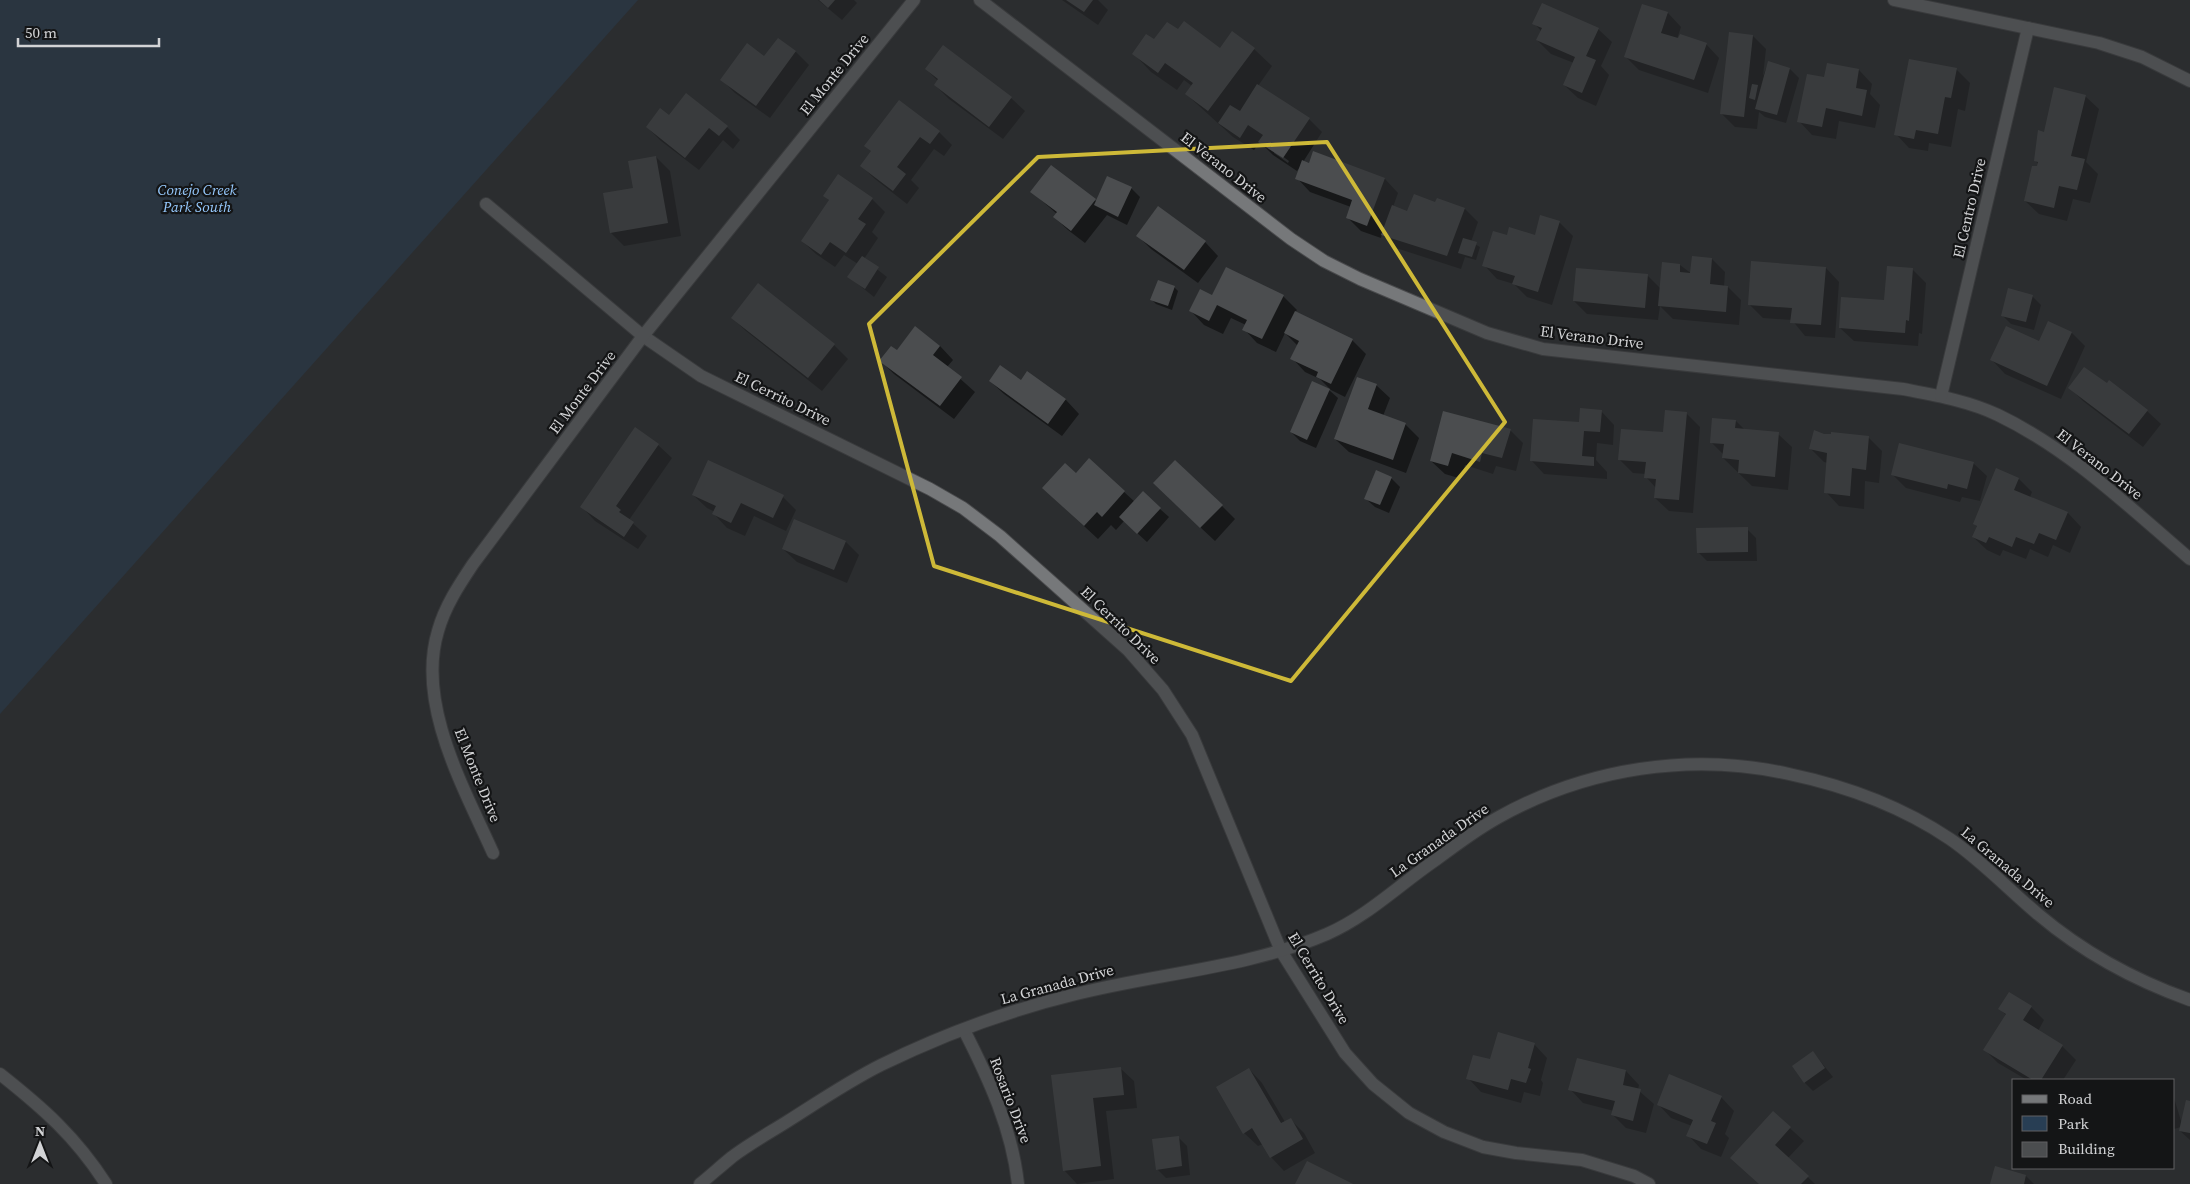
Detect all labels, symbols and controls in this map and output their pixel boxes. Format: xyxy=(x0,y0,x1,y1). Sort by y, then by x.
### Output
scale bar xyxy=(18,15,159,47)
text: 50 m xyxy=(25,22,57,43)
street label: El Monte Drive xyxy=(794,28,874,119)
street label: El Verano Drive xyxy=(1177,127,1272,207)
street label: El Centro Drive xyxy=(1947,156,1991,260)
park label: Conejo Creek Park South xyxy=(157,179,237,217)
street label: El Verano Drive xyxy=(1539,320,1645,354)
street label: El Monte Drive xyxy=(544,346,621,438)
street label: El Cerrito Drive xyxy=(732,366,835,430)
street label: El Verano Drive xyxy=(2053,424,2148,504)
street label: El Cerrito Drive xyxy=(1076,581,1166,669)
street label: El Monte Drive xyxy=(450,725,507,825)
street label: La Granada Drive xyxy=(1385,798,1493,882)
street label: La Granada Drive xyxy=(1957,822,2060,913)
street label: El Cerrito Drive xyxy=(1283,928,1355,1028)
street label: La Granada Drive xyxy=(998,959,1116,1009)
street label: Rosario Drive xyxy=(985,1054,1037,1146)
legend xyxy=(2012,1079,2175,1169)
text: Road xyxy=(2058,1088,2092,1109)
text: Park xyxy=(2058,1113,2090,1134)
north arrow xyxy=(15,1119,65,1169)
text: N xyxy=(35,1121,45,1141)
text: Building xyxy=(2058,1138,2115,1159)

